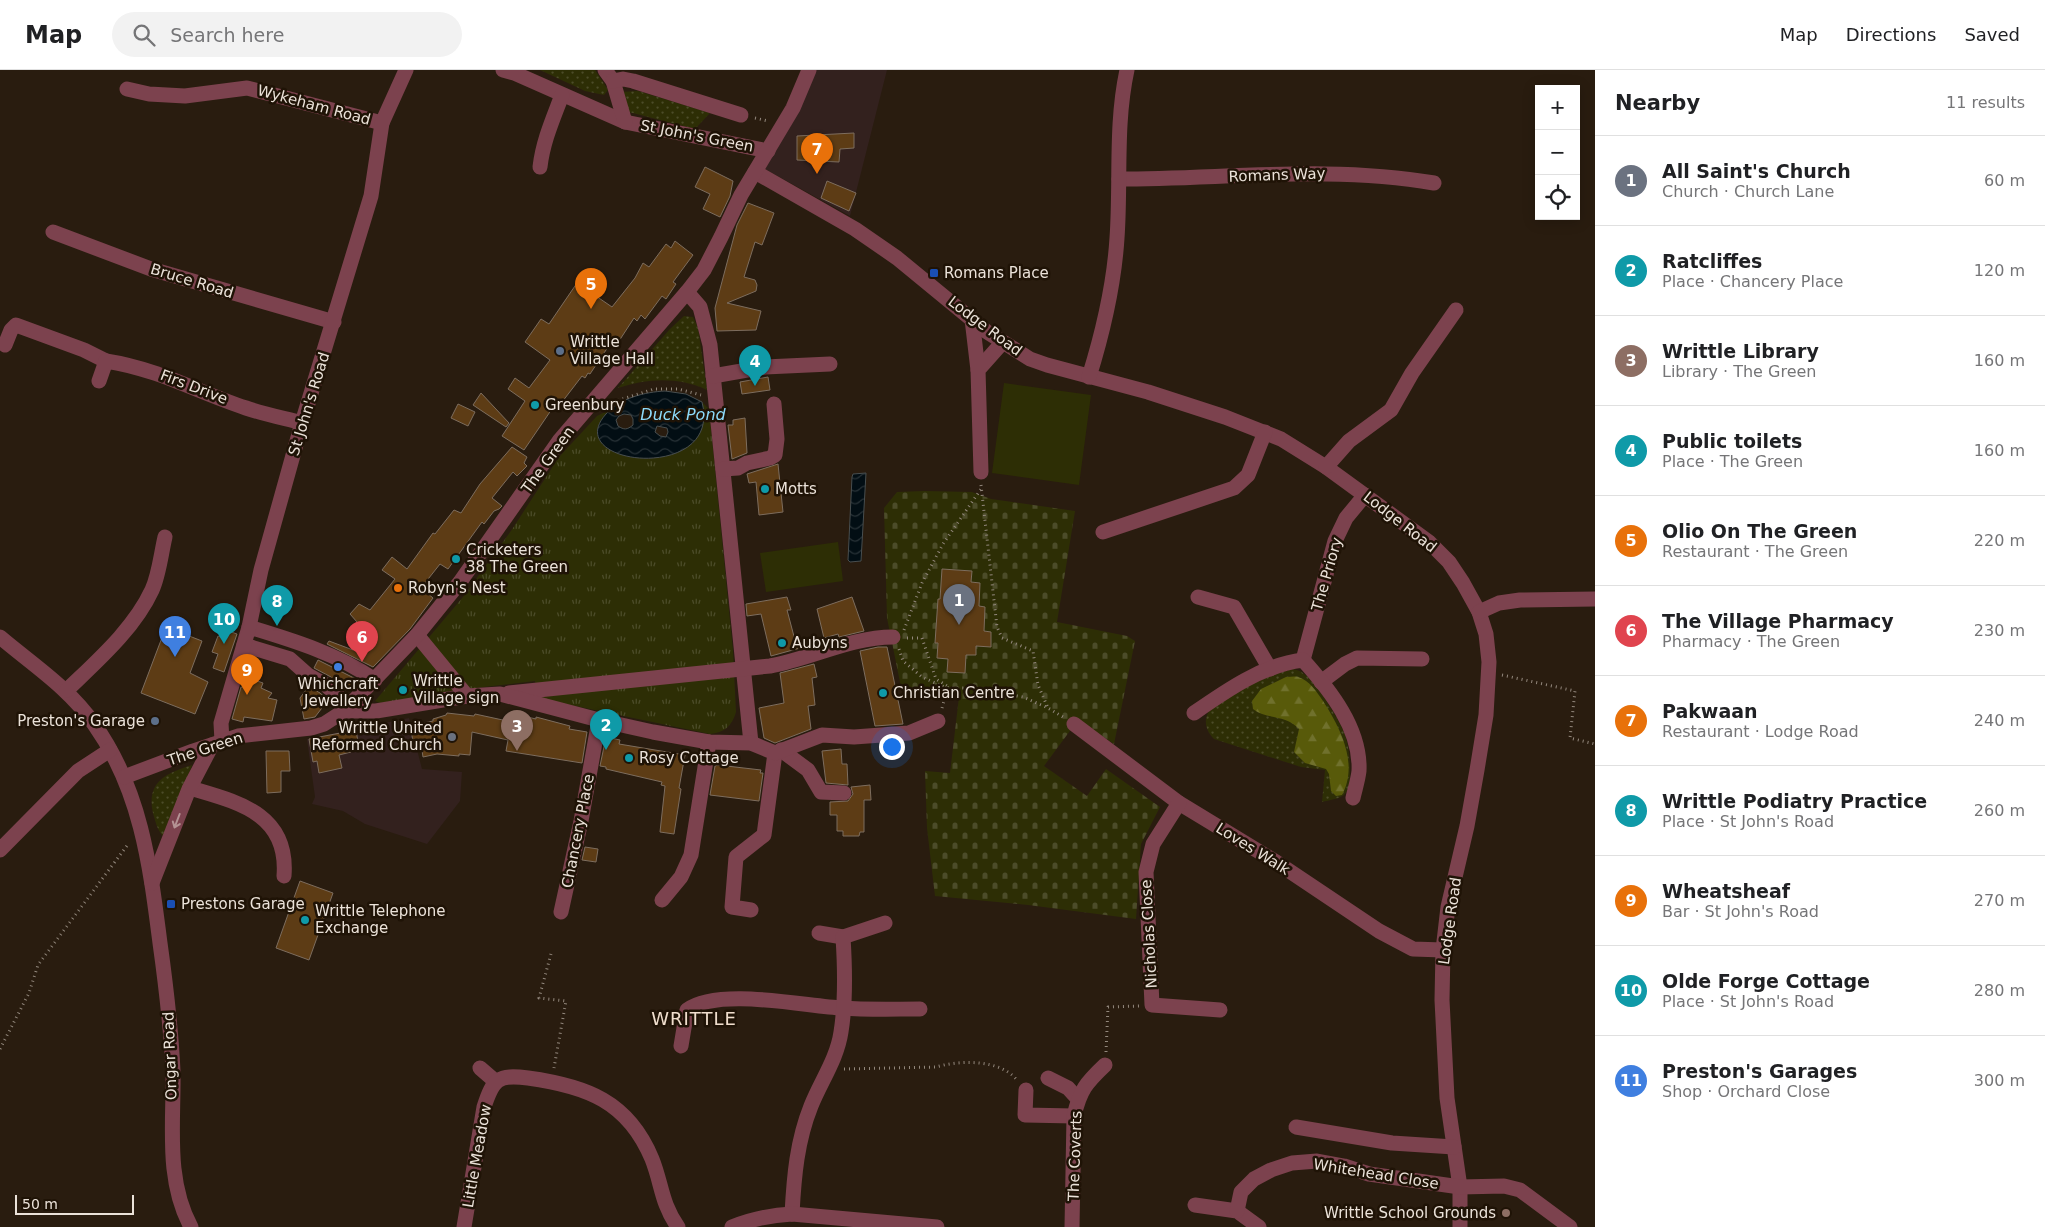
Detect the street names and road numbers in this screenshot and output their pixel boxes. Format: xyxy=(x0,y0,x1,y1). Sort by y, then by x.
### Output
street label: Wykeham Road xyxy=(255,81,373,129)
street label: St John's Green xyxy=(639,116,755,156)
street label: Romans Way xyxy=(1228,164,1326,186)
street label: Bruce Road xyxy=(148,260,236,302)
street label: Lodge Road xyxy=(944,292,1026,360)
street label: St John's Road xyxy=(285,350,333,458)
street label: Firs Drive xyxy=(158,366,230,408)
street label: The Green xyxy=(517,423,578,498)
street label: Lodge Road xyxy=(1360,488,1440,556)
street label: The Priory xyxy=(1308,535,1346,614)
street label: The Green xyxy=(164,728,245,770)
street label: Chancery Place xyxy=(558,772,598,890)
street label: Loves Walk xyxy=(1213,819,1294,879)
street label: Lodge Road xyxy=(1435,876,1465,966)
street label: Nicholas Close xyxy=(1137,879,1161,989)
street label: Ongar Road xyxy=(159,1011,181,1101)
street label: Little Meadow xyxy=(459,1103,495,1209)
street label: The Coverts xyxy=(1064,1110,1086,1202)
street label: Whitehead Close xyxy=(1312,1155,1440,1193)

